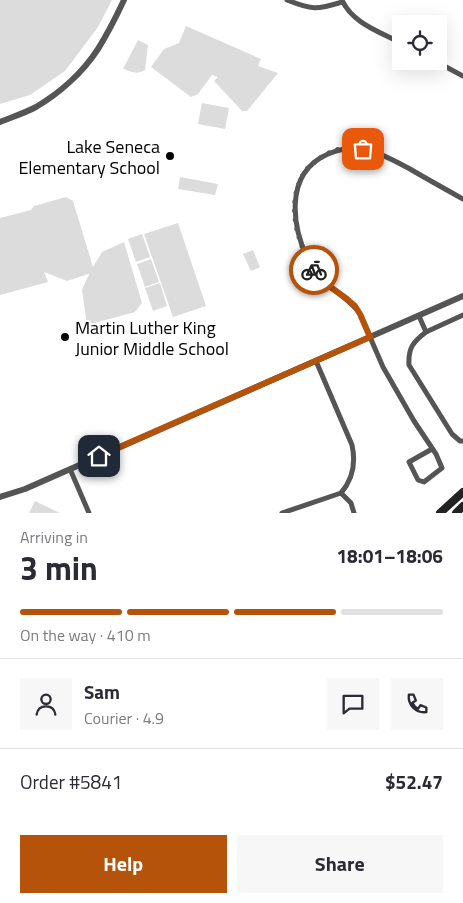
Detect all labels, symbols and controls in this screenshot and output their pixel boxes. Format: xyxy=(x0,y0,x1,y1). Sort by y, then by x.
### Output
map controls xyxy=(392,15,447,70)
button: locate xyxy=(392,15,447,70)
pin xyxy=(342,128,384,170)
place label: Lake Seneca Elementary School xyxy=(18,133,160,181)
icon: bag xyxy=(349,135,377,163)
marker: Lake Seneca Elementary School xyxy=(164,150,176,162)
courier xyxy=(289,245,339,295)
icon: bike xyxy=(300,256,328,284)
place label: Martin Luther King Junior Middle School xyxy=(75,314,229,362)
marker: Martin Luther King Junior Middle School xyxy=(59,331,71,343)
pin xyxy=(78,435,120,477)
icon: home xyxy=(85,442,113,470)
text: Arriving in xyxy=(20,525,88,549)
text: 18:01–18:06 xyxy=(336,541,443,570)
text: 3 min xyxy=(20,544,98,592)
text: On the way · 410 m xyxy=(20,623,151,647)
text: Sam xyxy=(84,677,120,706)
button: person xyxy=(20,678,72,730)
button: chat xyxy=(327,678,379,730)
button: phone xyxy=(391,678,443,730)
text: Courier · 4.9 xyxy=(84,706,164,730)
text: Order #5841 xyxy=(20,767,122,796)
text: $52.47 xyxy=(385,767,443,796)
button: Help xyxy=(20,835,227,893)
button: Share xyxy=(237,835,443,893)

